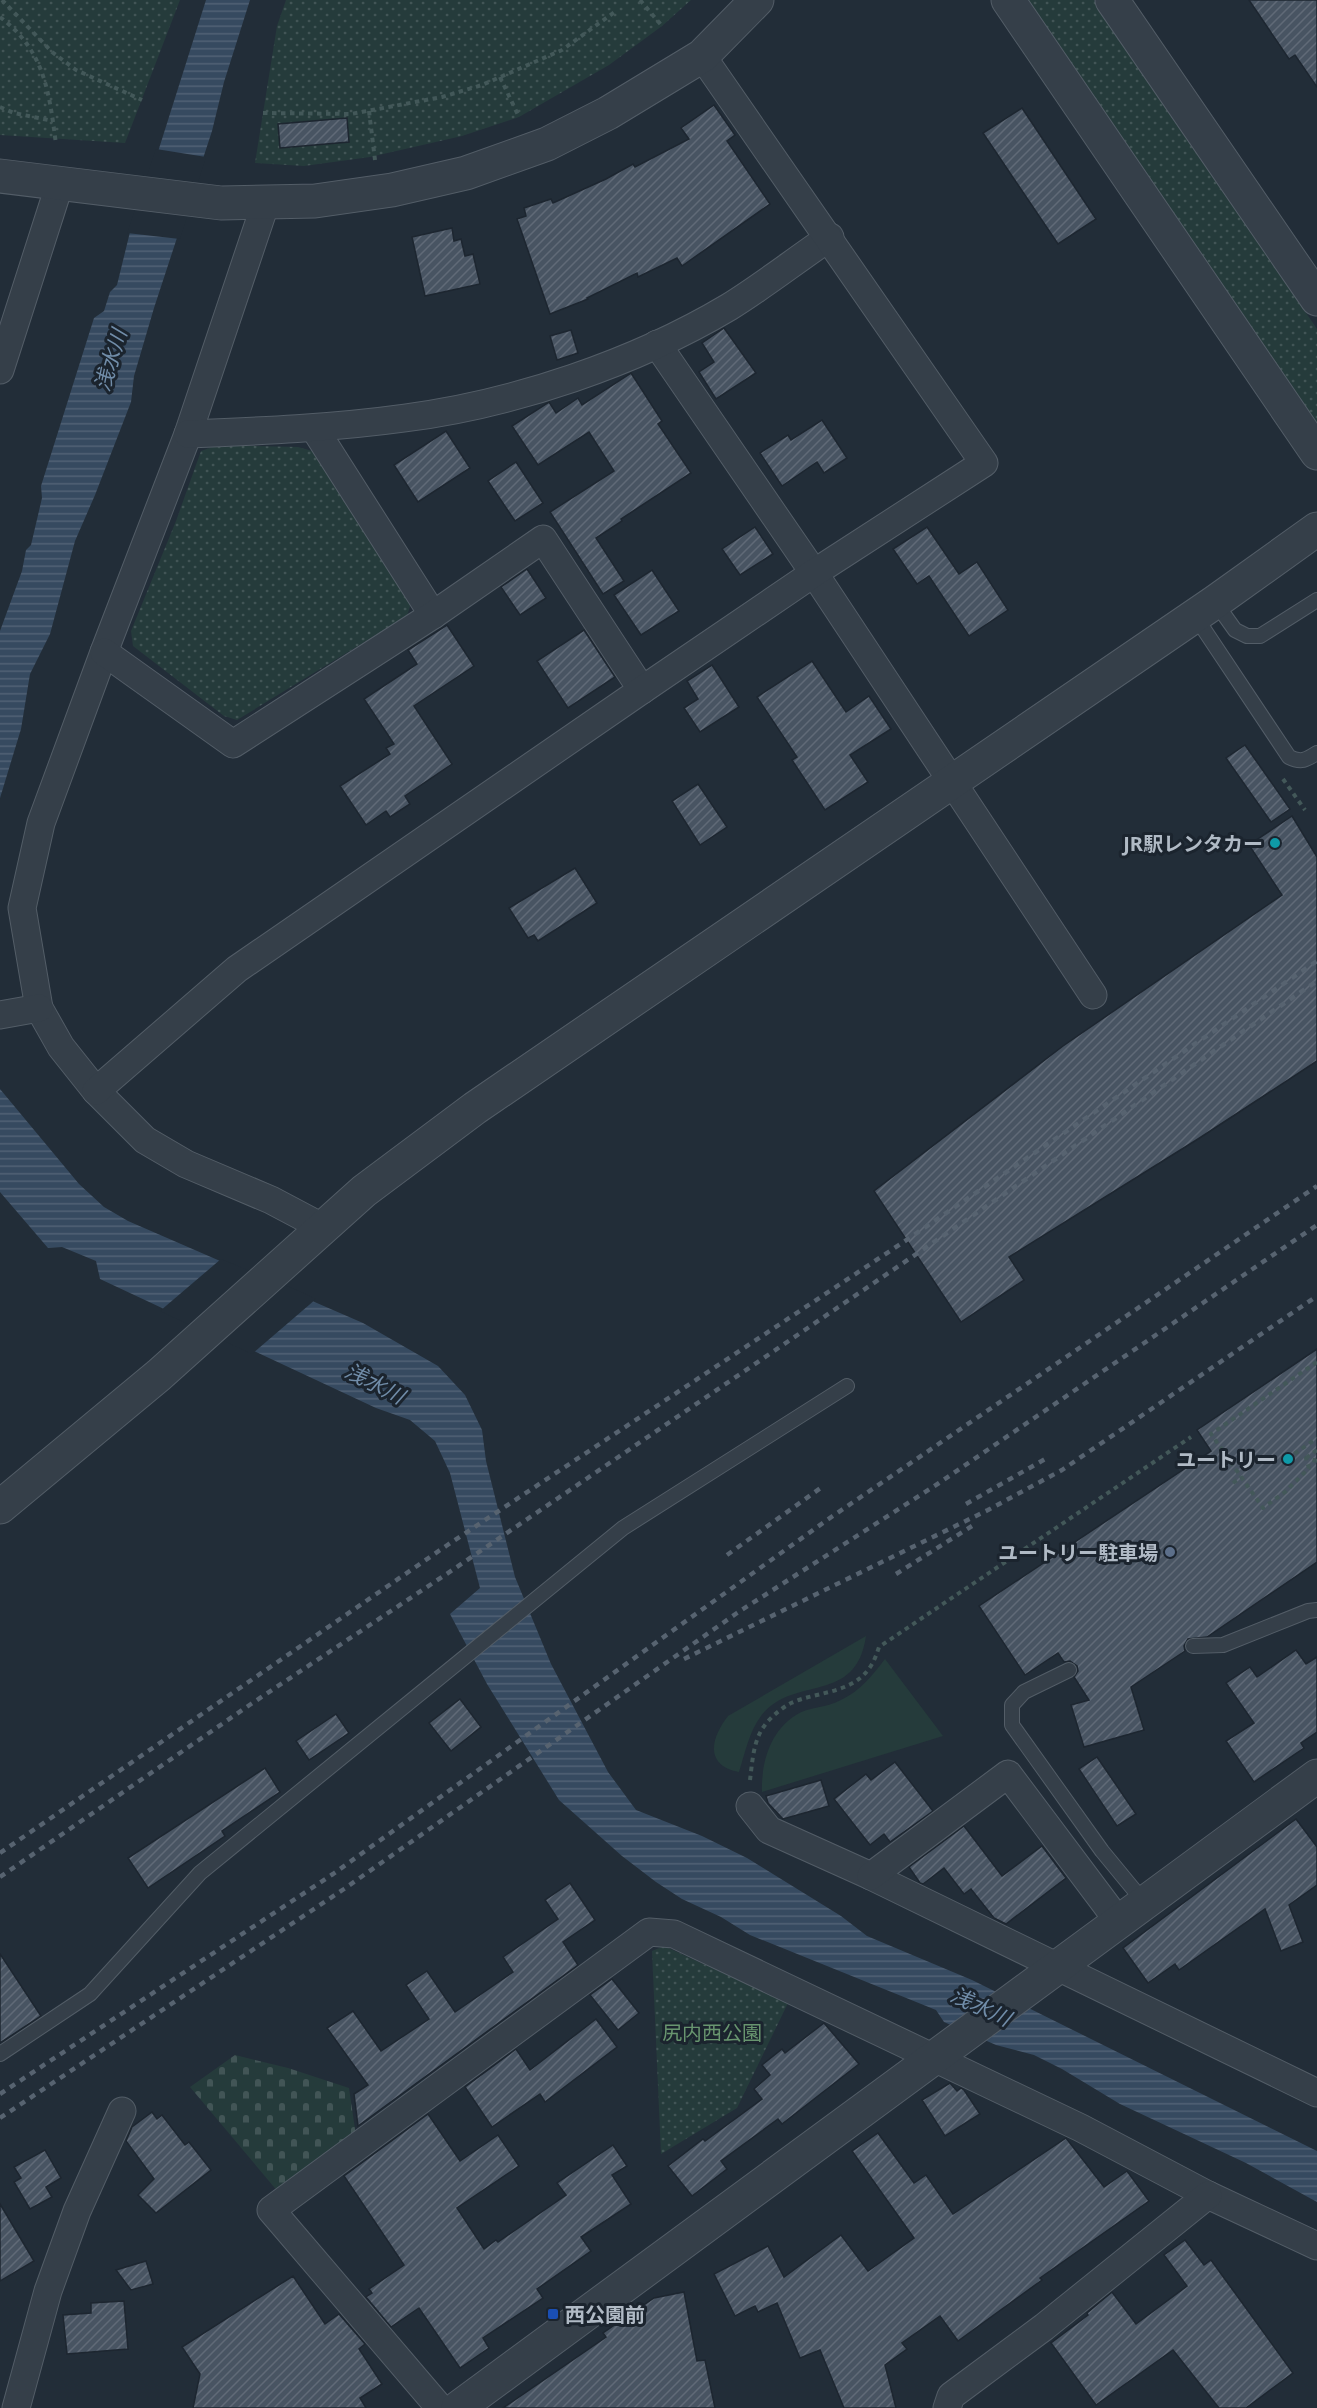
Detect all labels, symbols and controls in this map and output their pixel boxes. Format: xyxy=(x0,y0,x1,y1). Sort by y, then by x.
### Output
water label: 浅水川 xyxy=(87,324,133,394)
place label: JR駅レンタカー xyxy=(1121,830,1263,857)
marker: JR駅レンタカー xyxy=(1268,836,1282,850)
water label: 浅水川 xyxy=(341,1356,411,1411)
place label: ユートリー xyxy=(1176,1446,1276,1473)
marker: ユートリー xyxy=(1281,1452,1295,1466)
place label: ユートリー駐車場 xyxy=(998,1539,1158,1566)
marker: ユートリー駐車場 xyxy=(1163,1545,1177,1559)
water label: 浅水川 xyxy=(947,1980,1017,2033)
park label: 尻内西公園 xyxy=(662,2019,762,2046)
place label: 西公園前 xyxy=(565,2301,645,2328)
marker: 西公園前 xyxy=(546,2307,560,2321)

